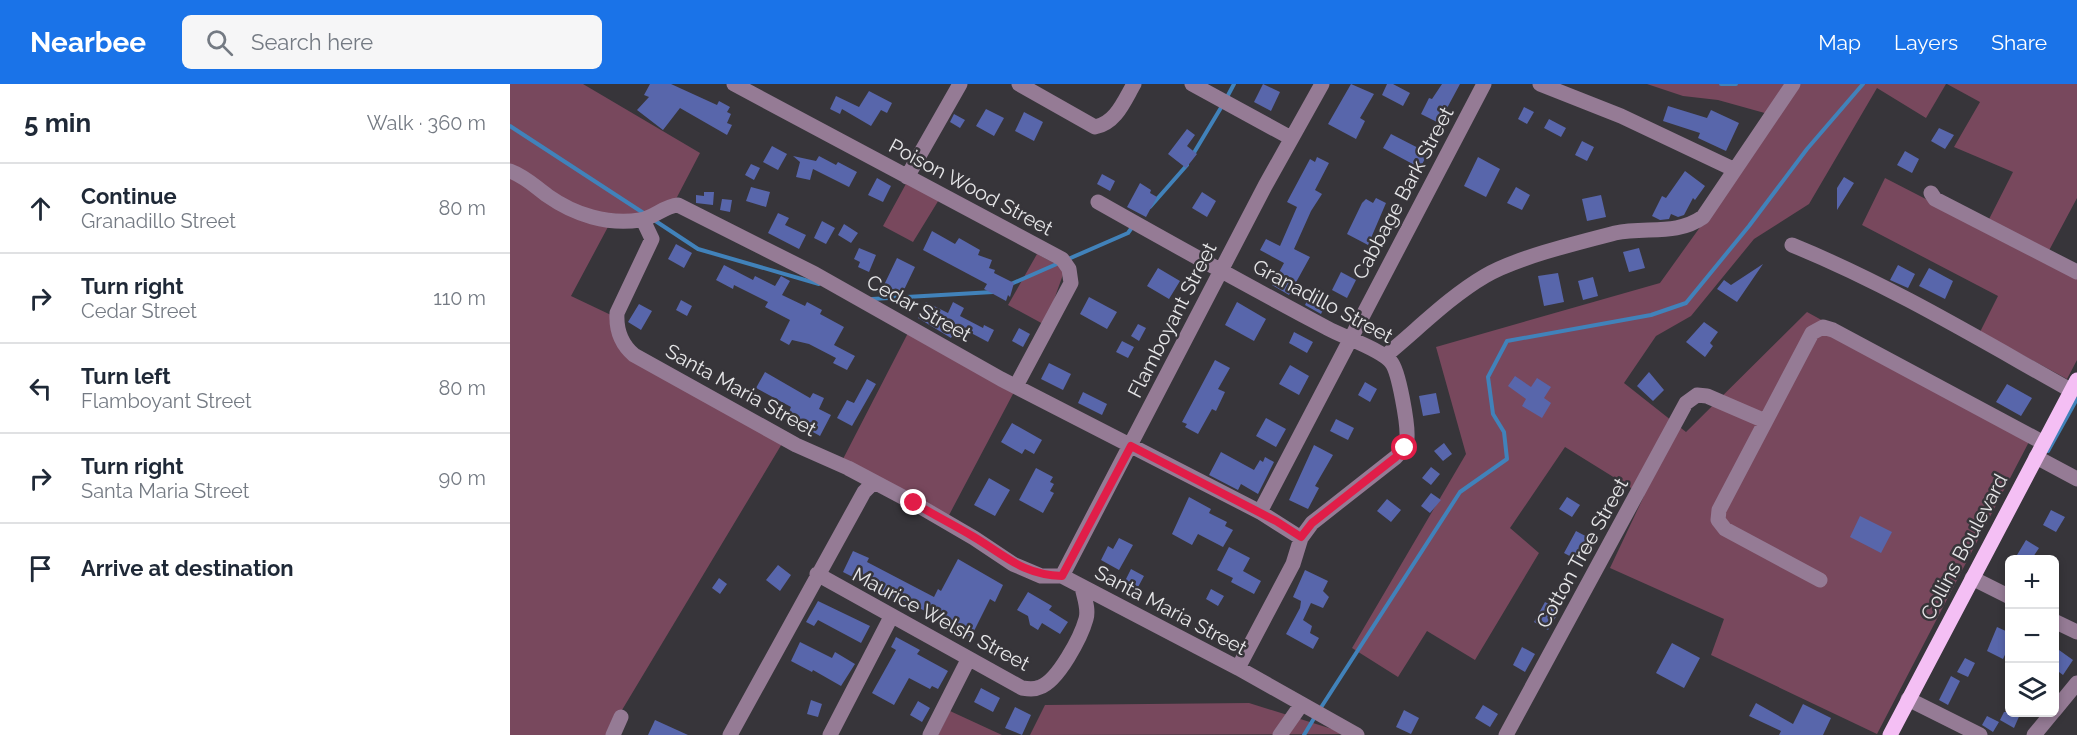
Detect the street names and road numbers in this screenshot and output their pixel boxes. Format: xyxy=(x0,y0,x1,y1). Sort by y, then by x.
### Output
street label: Cabbage Bark Street xyxy=(1347,102,1459,283)
street label: Poison Wood Street xyxy=(885,134,1057,241)
street label: Flamboyant Street xyxy=(1123,238,1222,401)
street label: Granadillo Street xyxy=(1249,254,1397,348)
street label: Cedar Street xyxy=(862,269,976,347)
street label: Santa Maria Street xyxy=(662,339,821,441)
street label: Collins Boulevard xyxy=(1915,470,2013,624)
street label: Cotton Tree Street xyxy=(1531,474,1633,632)
street label: Santa Maria Street xyxy=(1091,560,1251,660)
street label: Maurice Welsh Street xyxy=(848,562,1034,676)

